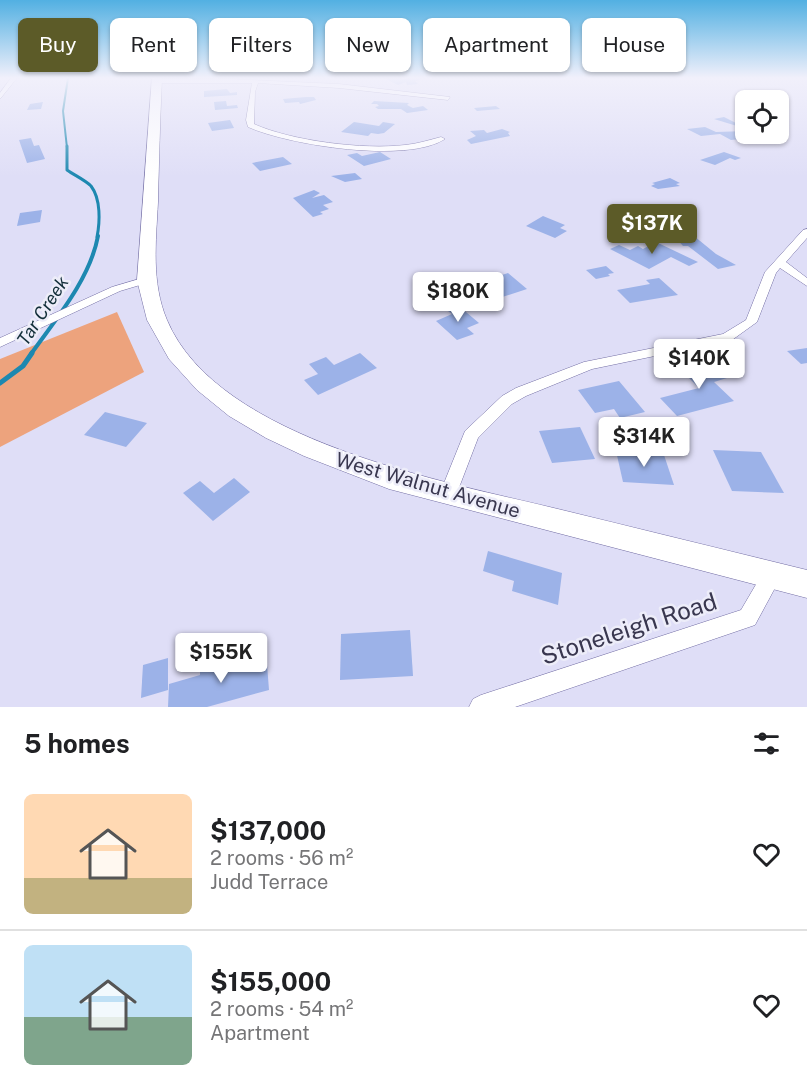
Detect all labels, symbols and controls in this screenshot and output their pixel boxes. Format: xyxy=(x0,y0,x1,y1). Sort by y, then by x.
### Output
chip: Buy xyxy=(18,18,98,72)
chip: Rent xyxy=(110,18,197,72)
chip: Filters xyxy=(209,18,313,72)
chip: New xyxy=(325,18,411,72)
chip: Apartment xyxy=(423,18,570,72)
chip: House xyxy=(582,18,686,72)
map controls xyxy=(735,90,789,144)
button: locate xyxy=(735,90,789,144)
pin: $137K xyxy=(610,204,694,255)
text: $137K xyxy=(621,211,683,235)
water label: Tar Creek xyxy=(13,272,73,349)
pin: $180K xyxy=(416,272,500,323)
text: $180K xyxy=(427,279,489,303)
pin: $140K xyxy=(657,339,741,390)
text: $140K xyxy=(668,346,730,370)
pin: $314K xyxy=(602,417,686,468)
text: $314K xyxy=(613,424,675,448)
street label: West Walnut Avenue xyxy=(333,447,523,523)
street label: Stoneleigh Road xyxy=(537,586,720,670)
pin: $155K xyxy=(179,633,263,684)
text: $155K xyxy=(189,640,253,664)
icon: filters xyxy=(750,727,783,760)
text: 5 homes xyxy=(24,728,130,759)
text: $137,000 xyxy=(210,815,326,846)
icon: home xyxy=(72,818,144,890)
icon: heart xyxy=(750,838,783,871)
text: 2 rooms · 56 m² xyxy=(210,846,353,870)
text: Judd Terrace xyxy=(210,870,328,894)
text: $155,000 xyxy=(210,966,331,997)
icon: home xyxy=(72,969,144,1041)
icon: heart xyxy=(750,989,783,1022)
text: 2 rooms · 54 m² xyxy=(210,997,353,1021)
text: Apartment xyxy=(210,1021,310,1045)

